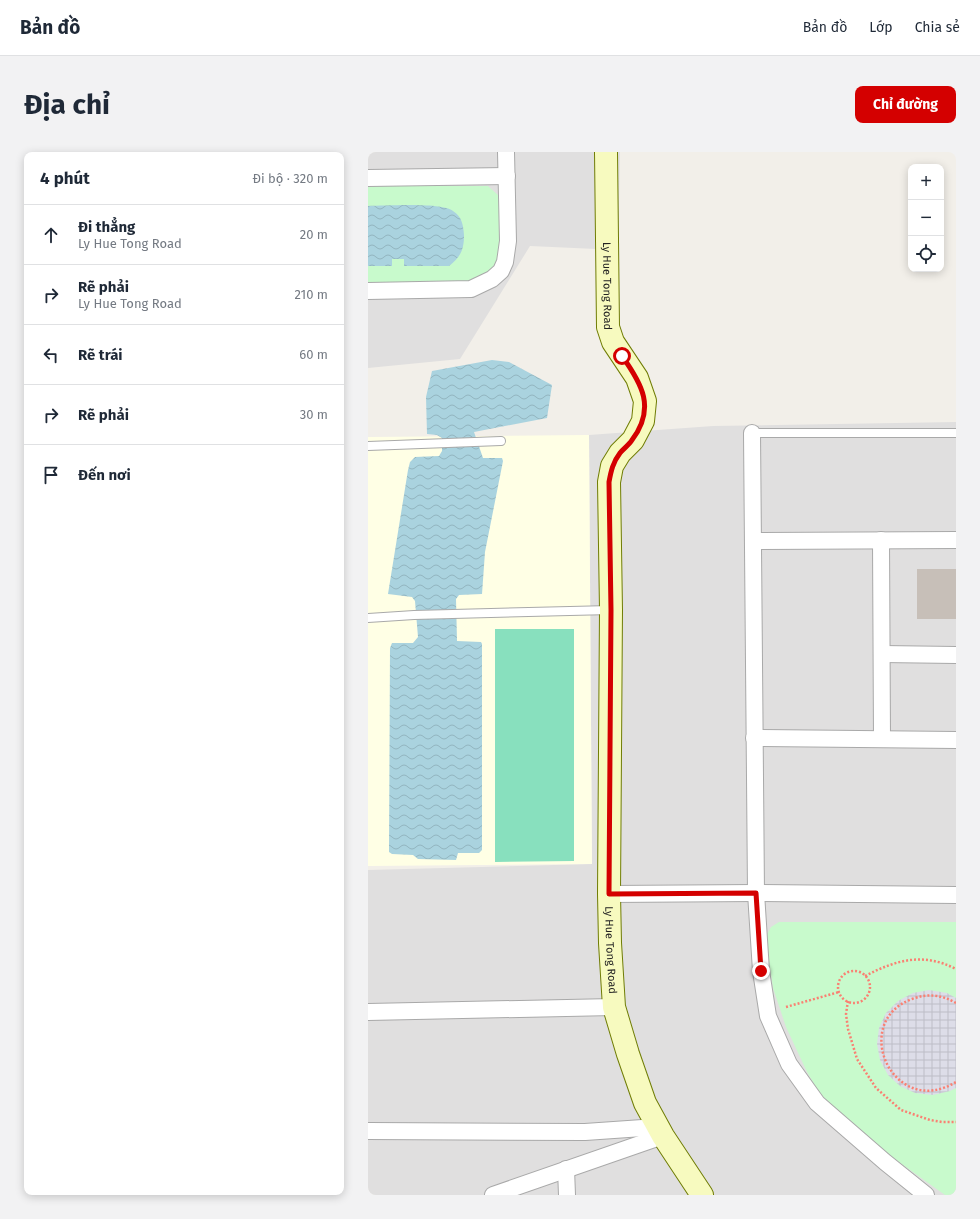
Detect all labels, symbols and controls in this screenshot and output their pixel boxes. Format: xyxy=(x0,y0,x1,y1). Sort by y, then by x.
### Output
text: Bản đồ xyxy=(20,16,80,39)
text: Bản đồ xyxy=(803,19,847,36)
text: Lớp xyxy=(869,19,893,36)
text: Chia sẻ xyxy=(915,19,960,36)
button: Chỉ đường xyxy=(855,86,956,123)
text: Địa chỉ xyxy=(24,88,110,121)
map controls xyxy=(908,164,944,272)
button: + xyxy=(908,164,944,200)
text: 4 phút xyxy=(40,168,90,189)
text: Đi bộ · 320 m xyxy=(252,171,328,186)
button: − xyxy=(908,200,944,236)
text: Đi thẳng xyxy=(78,218,135,236)
icon: ahead xyxy=(40,224,62,246)
text: 20 m xyxy=(300,227,328,242)
text: Ly Hue Tong Road xyxy=(78,236,182,251)
button: locate xyxy=(908,236,944,272)
street label: Ly Hue Tong Road xyxy=(600,242,614,330)
text: Rẽ phải xyxy=(78,278,129,296)
icon: right xyxy=(40,284,62,306)
text: 210 m xyxy=(294,287,328,302)
text: Ly Hue Tong Road xyxy=(78,296,182,311)
icon: left xyxy=(40,344,62,366)
text: Rẽ trái xyxy=(78,346,123,364)
text: 60 m xyxy=(299,347,328,362)
route start xyxy=(613,347,631,365)
icon: right xyxy=(40,404,62,426)
text: Rẽ phải xyxy=(78,406,129,424)
text: 30 m xyxy=(300,407,328,422)
icon: arrive xyxy=(40,464,62,486)
text: Đến nơi xyxy=(78,466,131,484)
street label: Ly Hue Tong Road xyxy=(602,906,619,994)
route end xyxy=(752,962,770,980)

